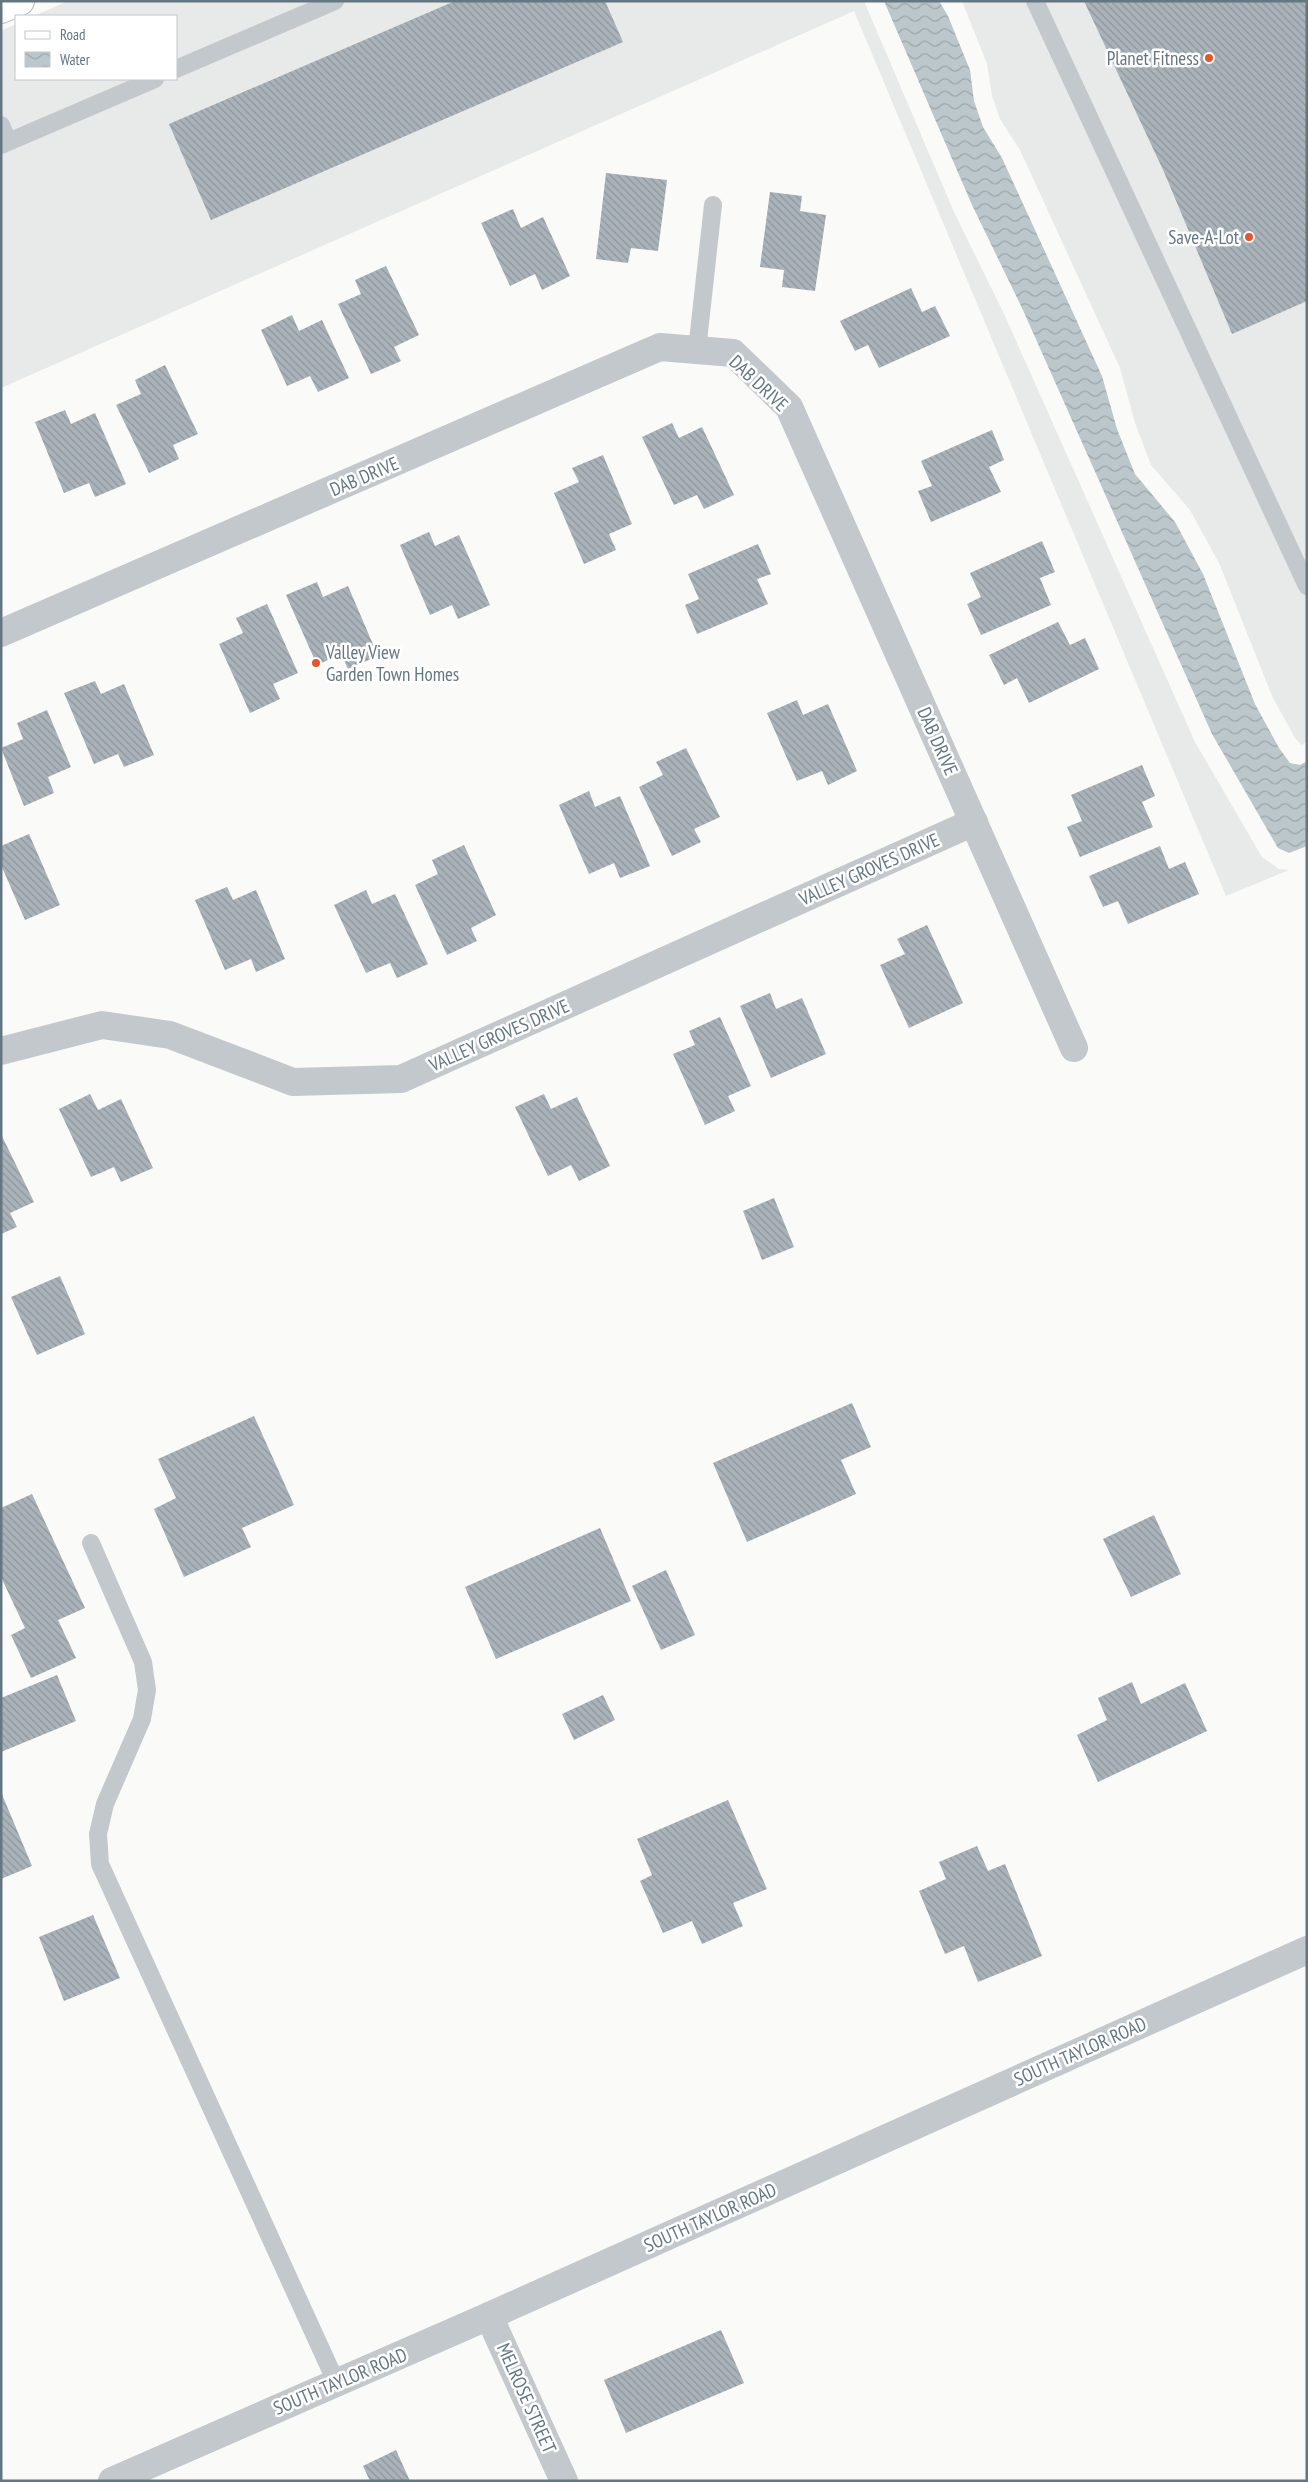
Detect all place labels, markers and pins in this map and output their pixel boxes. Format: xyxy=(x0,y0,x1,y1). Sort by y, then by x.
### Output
place label: Planet Fitness xyxy=(1107,46,1199,70)
marker: Planet Fitness xyxy=(1203,52,1215,64)
place label: Save-A-Lot xyxy=(1168,225,1240,249)
marker: Save-A-Lot xyxy=(1243,231,1255,243)
place label: Valley View Garden Town Homes xyxy=(325,640,459,686)
marker: Valley View Garden Town Homes xyxy=(310,657,322,669)

